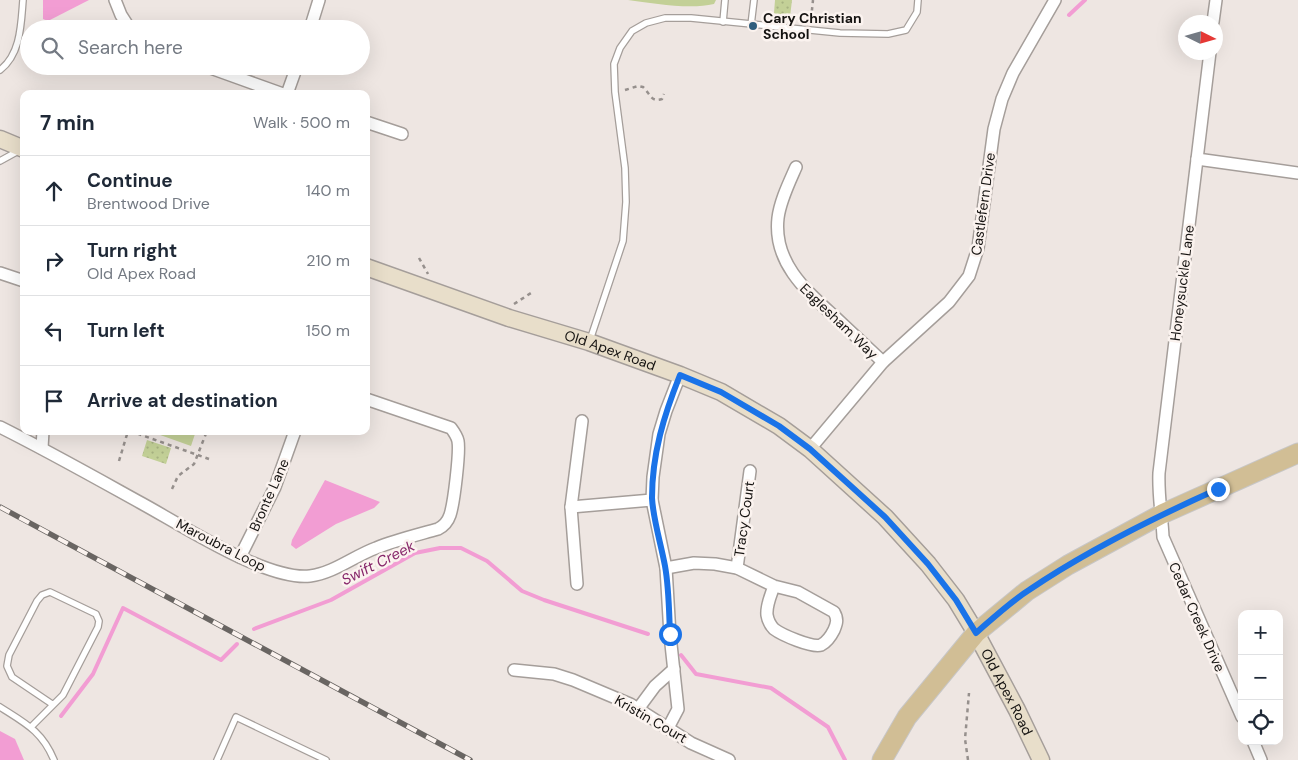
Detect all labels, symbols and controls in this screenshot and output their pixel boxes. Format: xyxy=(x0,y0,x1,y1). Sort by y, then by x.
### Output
place label: Cary Christian School xyxy=(763,9,862,43)
north arrow xyxy=(1178,15,1223,60)
search box xyxy=(20,20,370,75)
marker: Cary Christian School xyxy=(747,20,759,32)
icon: search xyxy=(38,34,66,62)
text: Search here xyxy=(78,35,183,60)
text: 7 min xyxy=(40,109,95,137)
text: Walk · 500 m xyxy=(253,112,350,133)
street label: Castlefern Drive xyxy=(967,151,999,256)
text: Continue xyxy=(87,168,173,193)
icon: ahead xyxy=(40,177,68,205)
text: 140 m xyxy=(306,180,350,201)
text: Brentwood Drive xyxy=(87,193,210,214)
street label: Honeysuckle Lane xyxy=(1166,224,1198,342)
text: Turn right xyxy=(87,238,177,263)
icon: right xyxy=(40,247,68,275)
text: 210 m xyxy=(306,250,350,271)
text: Old Apex Road xyxy=(87,263,196,284)
street label: Eaglesham Way xyxy=(796,279,882,363)
icon: left xyxy=(40,317,68,345)
text: Turn left xyxy=(87,318,165,343)
text: 150 m xyxy=(306,320,350,341)
street label: Old Apex Road xyxy=(562,326,658,374)
icon: arrive xyxy=(40,387,68,415)
text: Arrive at destination xyxy=(87,388,278,413)
street label: Bronte Lane xyxy=(245,456,293,534)
route end xyxy=(1207,478,1230,501)
street label: Tracy Court xyxy=(730,480,758,558)
street label: Maroubra Loop xyxy=(173,515,269,575)
water label: Swift Creek xyxy=(338,536,418,590)
street label: Cedar Creek Drive xyxy=(1165,559,1229,675)
map controls xyxy=(1238,610,1283,745)
button: + xyxy=(1238,610,1283,655)
route start xyxy=(659,623,682,646)
street label: Old Apex Road xyxy=(977,645,1037,738)
button: − xyxy=(1238,655,1283,700)
street label: Kristin Court xyxy=(611,691,691,747)
button: locate xyxy=(1238,700,1283,745)

